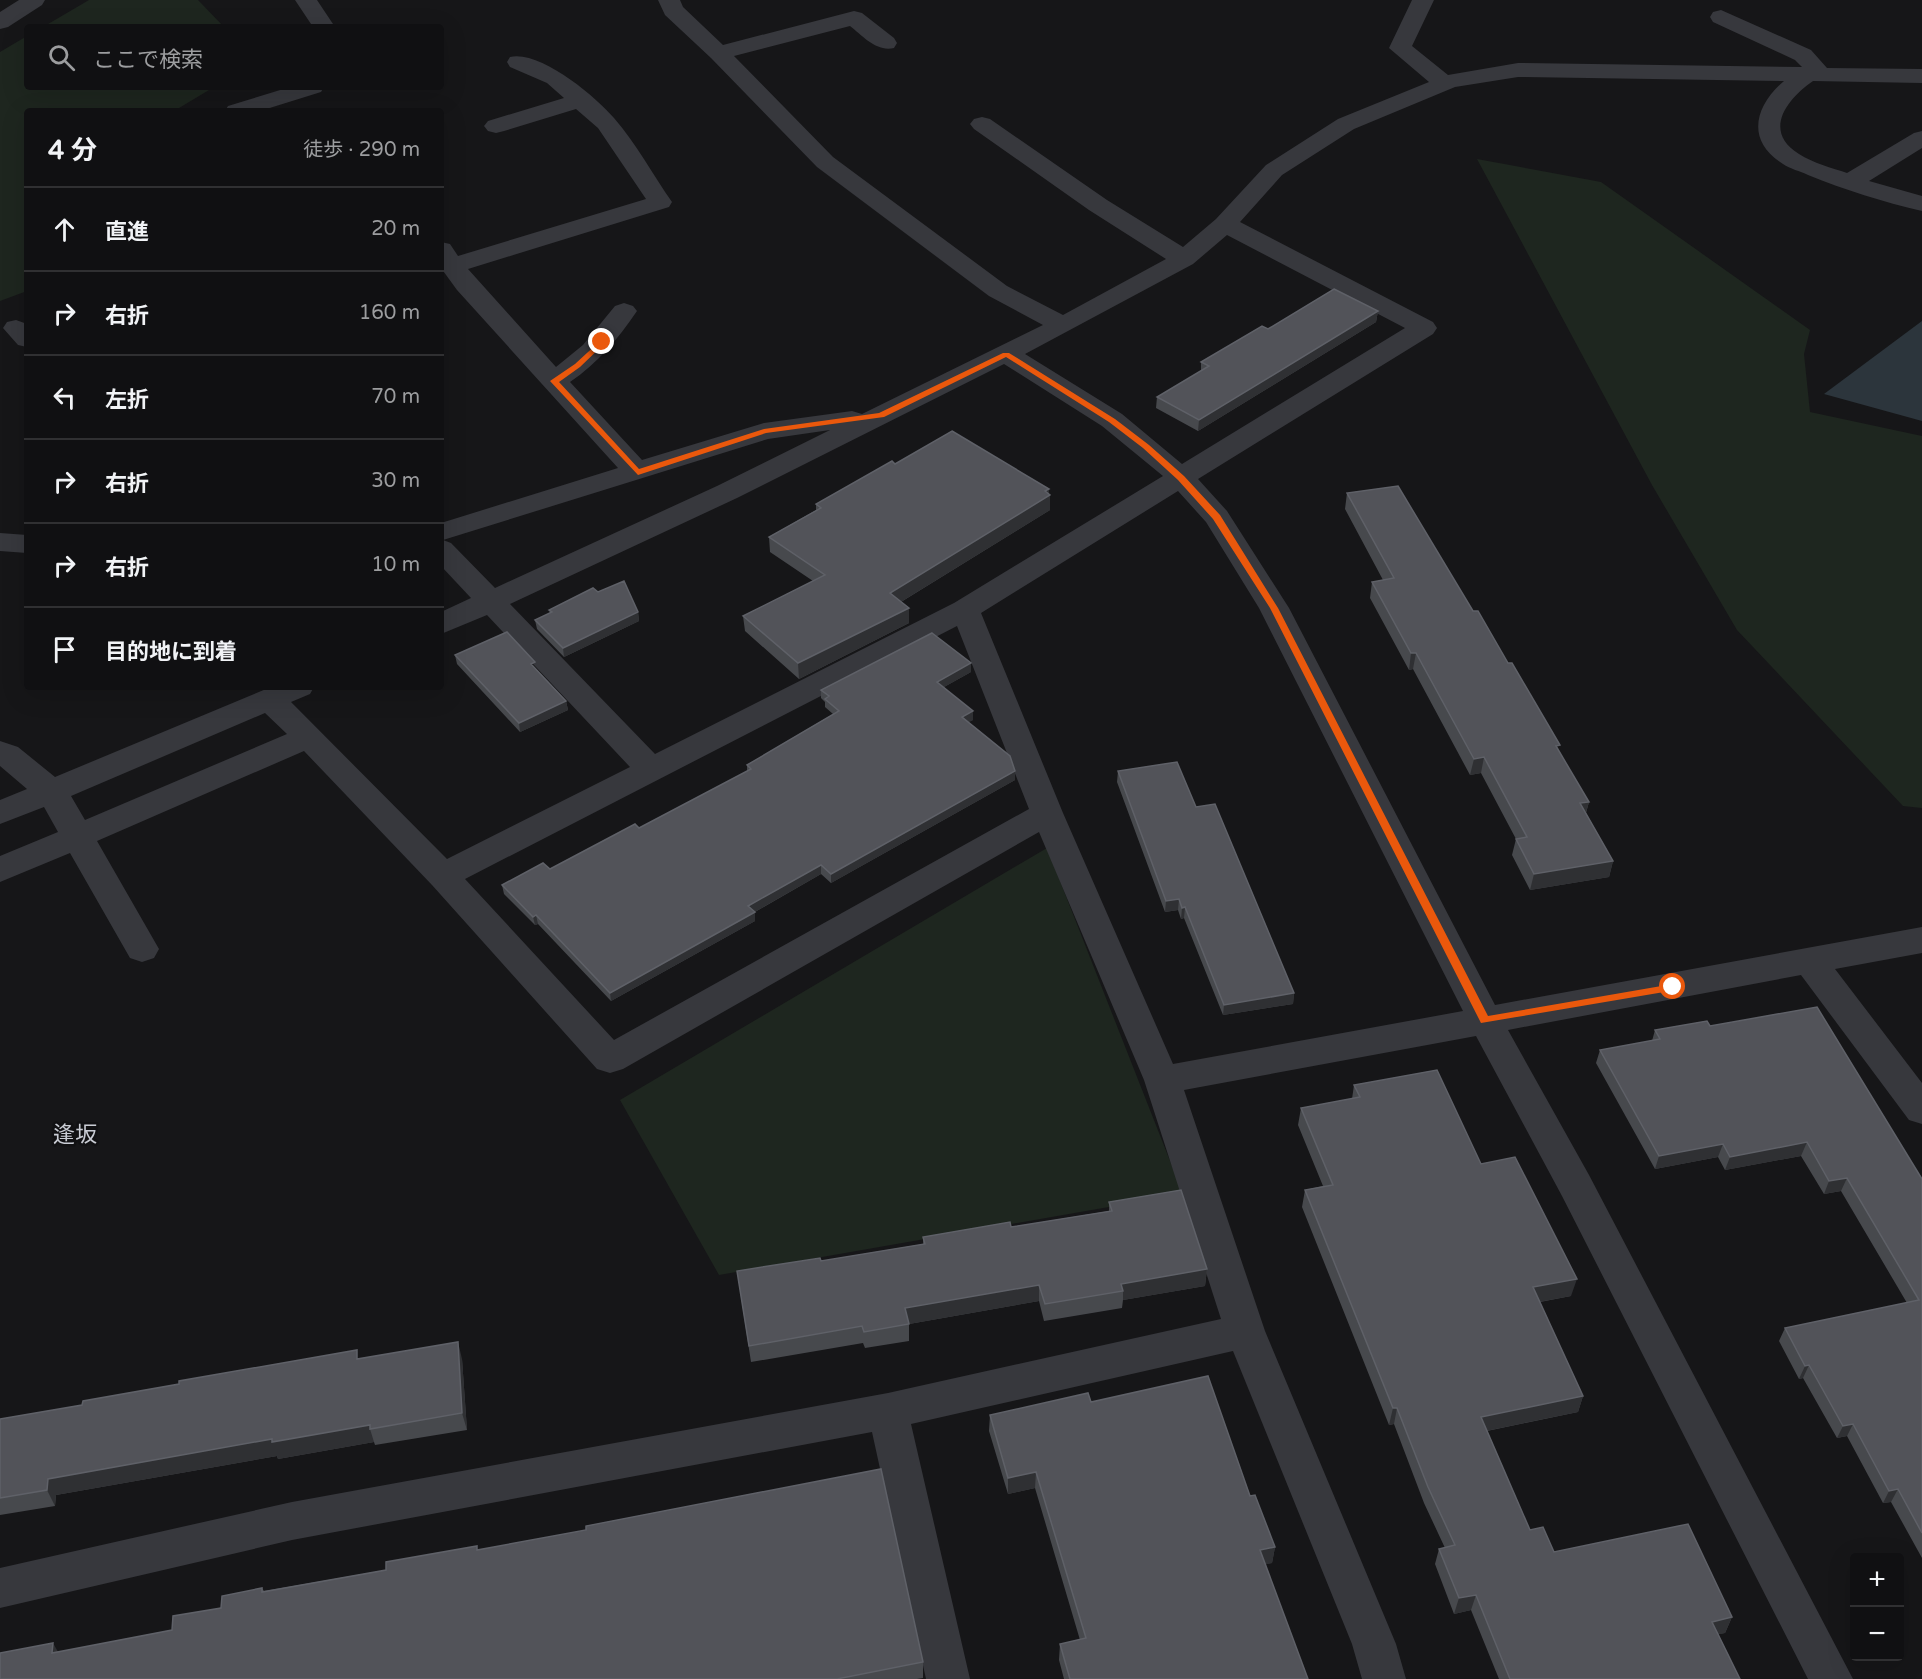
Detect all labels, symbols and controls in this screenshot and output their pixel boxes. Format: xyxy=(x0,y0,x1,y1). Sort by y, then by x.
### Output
search box xyxy=(24,24,444,90)
icon: search xyxy=(45,41,78,74)
text: ここで検索 xyxy=(93,47,203,73)
text: 4 分 xyxy=(48,135,97,166)
text: 徒歩 · 290 m xyxy=(303,138,420,162)
icon: ahead xyxy=(48,213,81,246)
text: 20 m xyxy=(371,217,420,241)
text: 直進 xyxy=(105,219,149,245)
icon: right xyxy=(48,297,81,330)
text: 160 m xyxy=(359,301,420,325)
text: 右折 xyxy=(105,303,149,329)
route end xyxy=(588,328,614,354)
icon: left xyxy=(48,381,81,414)
text: 70 m xyxy=(371,385,420,409)
text: 左折 xyxy=(105,387,149,413)
icon: right xyxy=(48,465,81,498)
text: 30 m xyxy=(371,469,420,493)
text: 右折 xyxy=(105,471,149,497)
icon: right xyxy=(48,549,81,582)
text: 10 m xyxy=(371,553,420,577)
text: 右折 xyxy=(105,555,149,581)
icon: arrive xyxy=(48,633,81,666)
text: 目的地に到着 xyxy=(105,639,237,665)
route start xyxy=(1659,973,1685,999)
district label: 逢坂 xyxy=(53,1122,97,1148)
map controls xyxy=(1850,1553,1904,1661)
button: + xyxy=(1850,1553,1904,1607)
button: − xyxy=(1850,1607,1904,1661)

